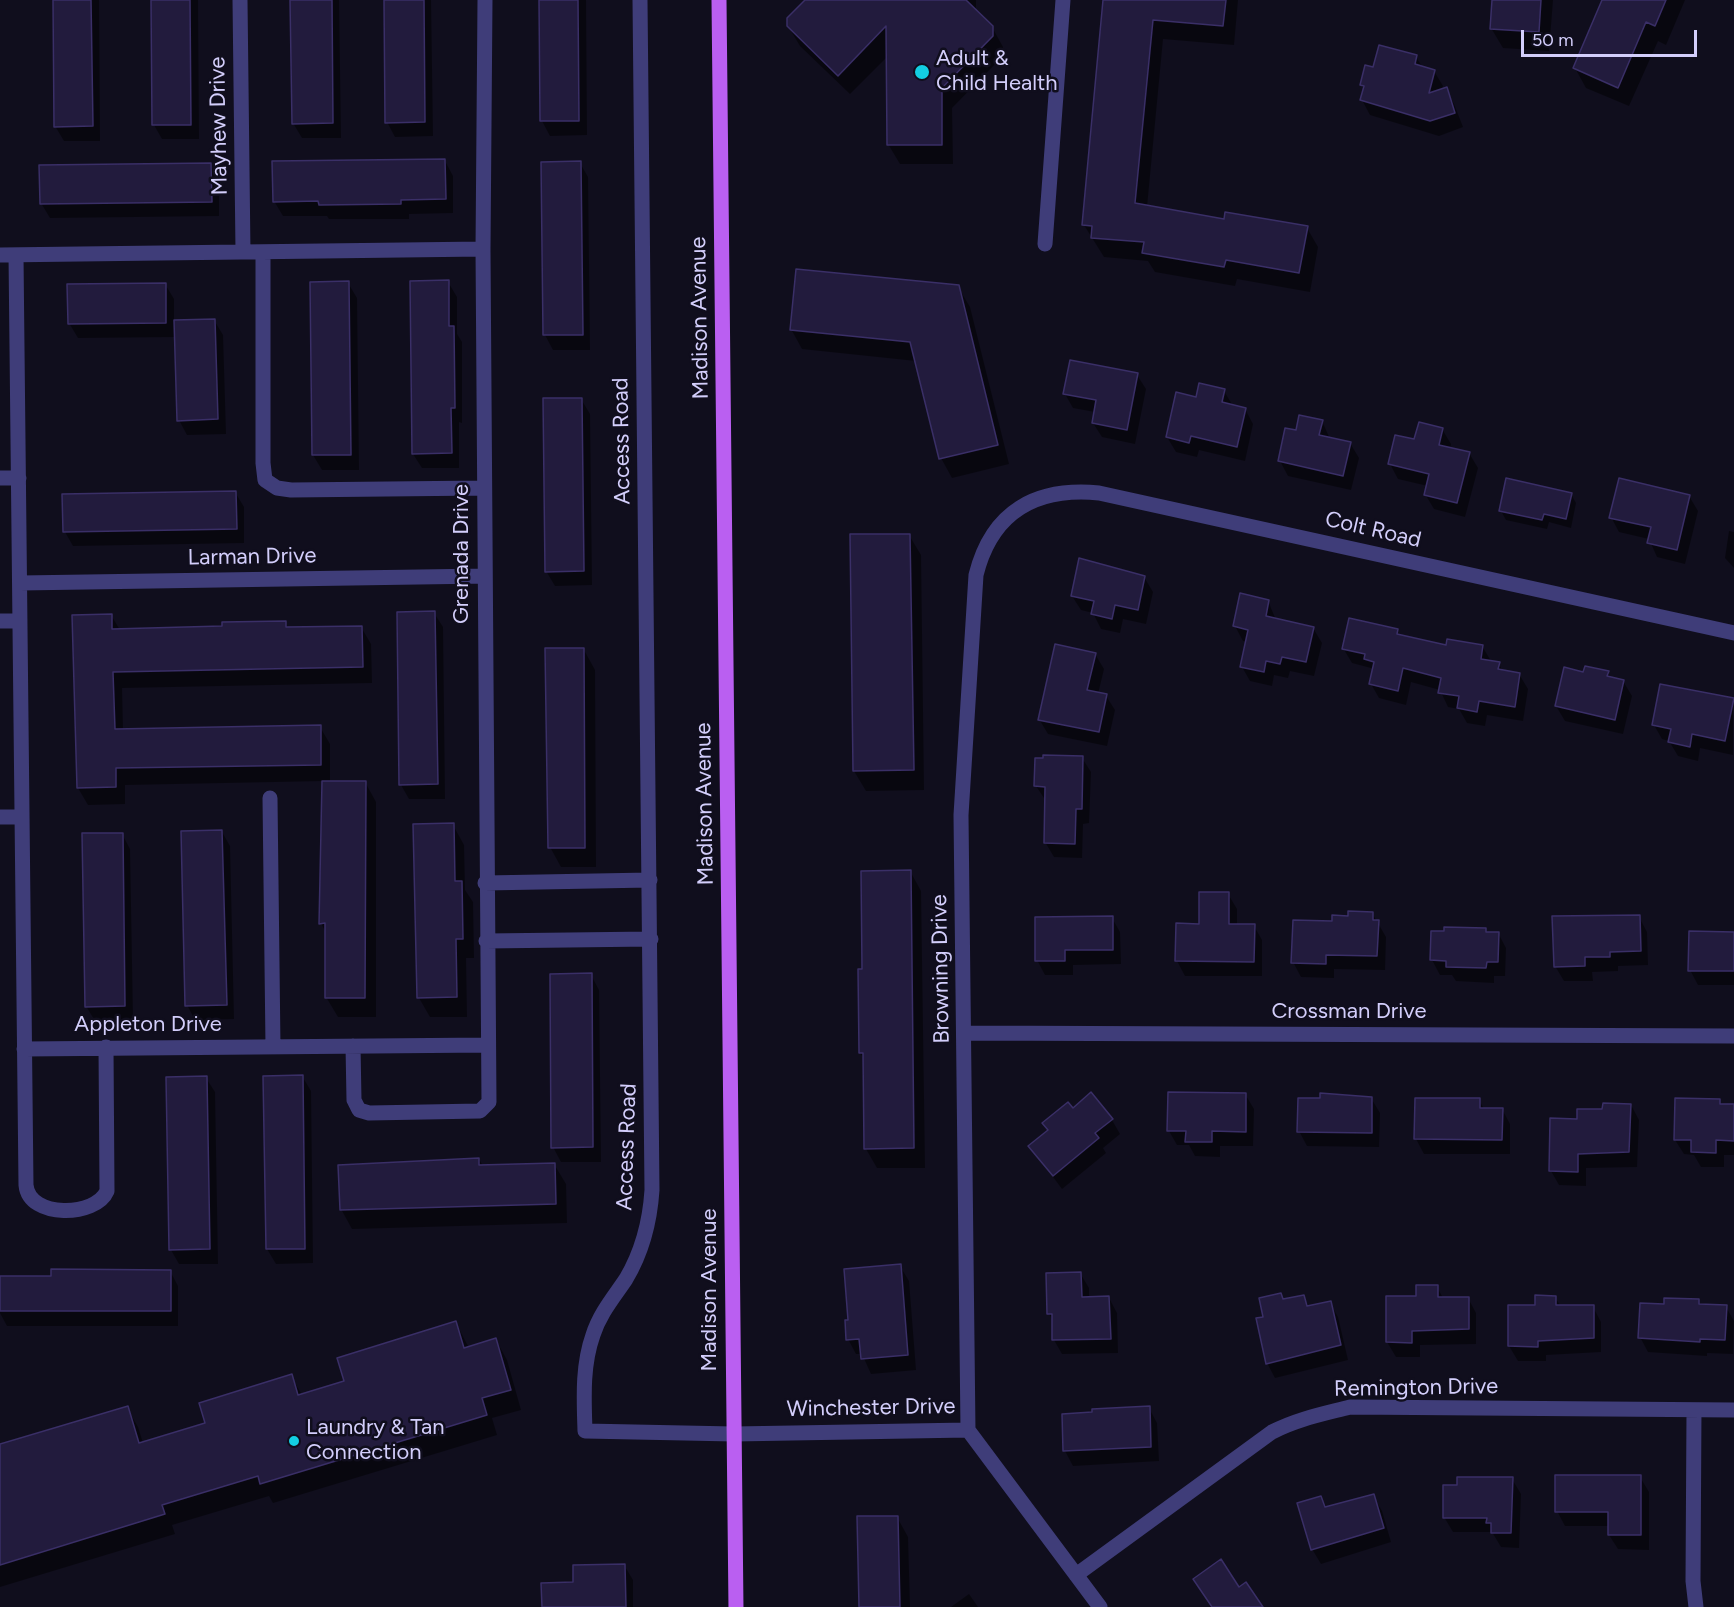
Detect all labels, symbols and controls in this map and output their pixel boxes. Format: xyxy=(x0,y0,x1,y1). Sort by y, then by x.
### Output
scale bar xyxy=(1524,18,1700,56)
text: 50 m xyxy=(1532,29,1574,51)
place label: Adult & Child Health xyxy=(936,46,1058,98)
street label: Mayhew Drive xyxy=(205,56,233,196)
marker: Adult & Child Health xyxy=(913,63,931,81)
street label: Madison Avenue xyxy=(685,236,715,400)
street label: Access Road xyxy=(608,377,636,505)
street label: Grenada Drive xyxy=(449,484,475,624)
street label: Colt Road xyxy=(1322,506,1424,554)
street label: Larman Drive xyxy=(187,543,317,571)
street label: Madison Avenue xyxy=(690,722,720,886)
street label: Browning Drive xyxy=(926,894,956,1044)
street label: Crossman Drive xyxy=(1271,999,1427,1025)
street label: Appleton Drive xyxy=(74,1012,222,1038)
street label: Access Road xyxy=(612,1083,642,1211)
street label: Madison Avenue xyxy=(697,1209,723,1371)
street label: Remington Drive xyxy=(1334,1373,1498,1403)
street label: Winchester Drive xyxy=(786,1393,956,1423)
place label: Laundry & Tan Connection xyxy=(306,1415,444,1466)
marker: Laundry & Tan Connection xyxy=(287,1434,301,1448)

